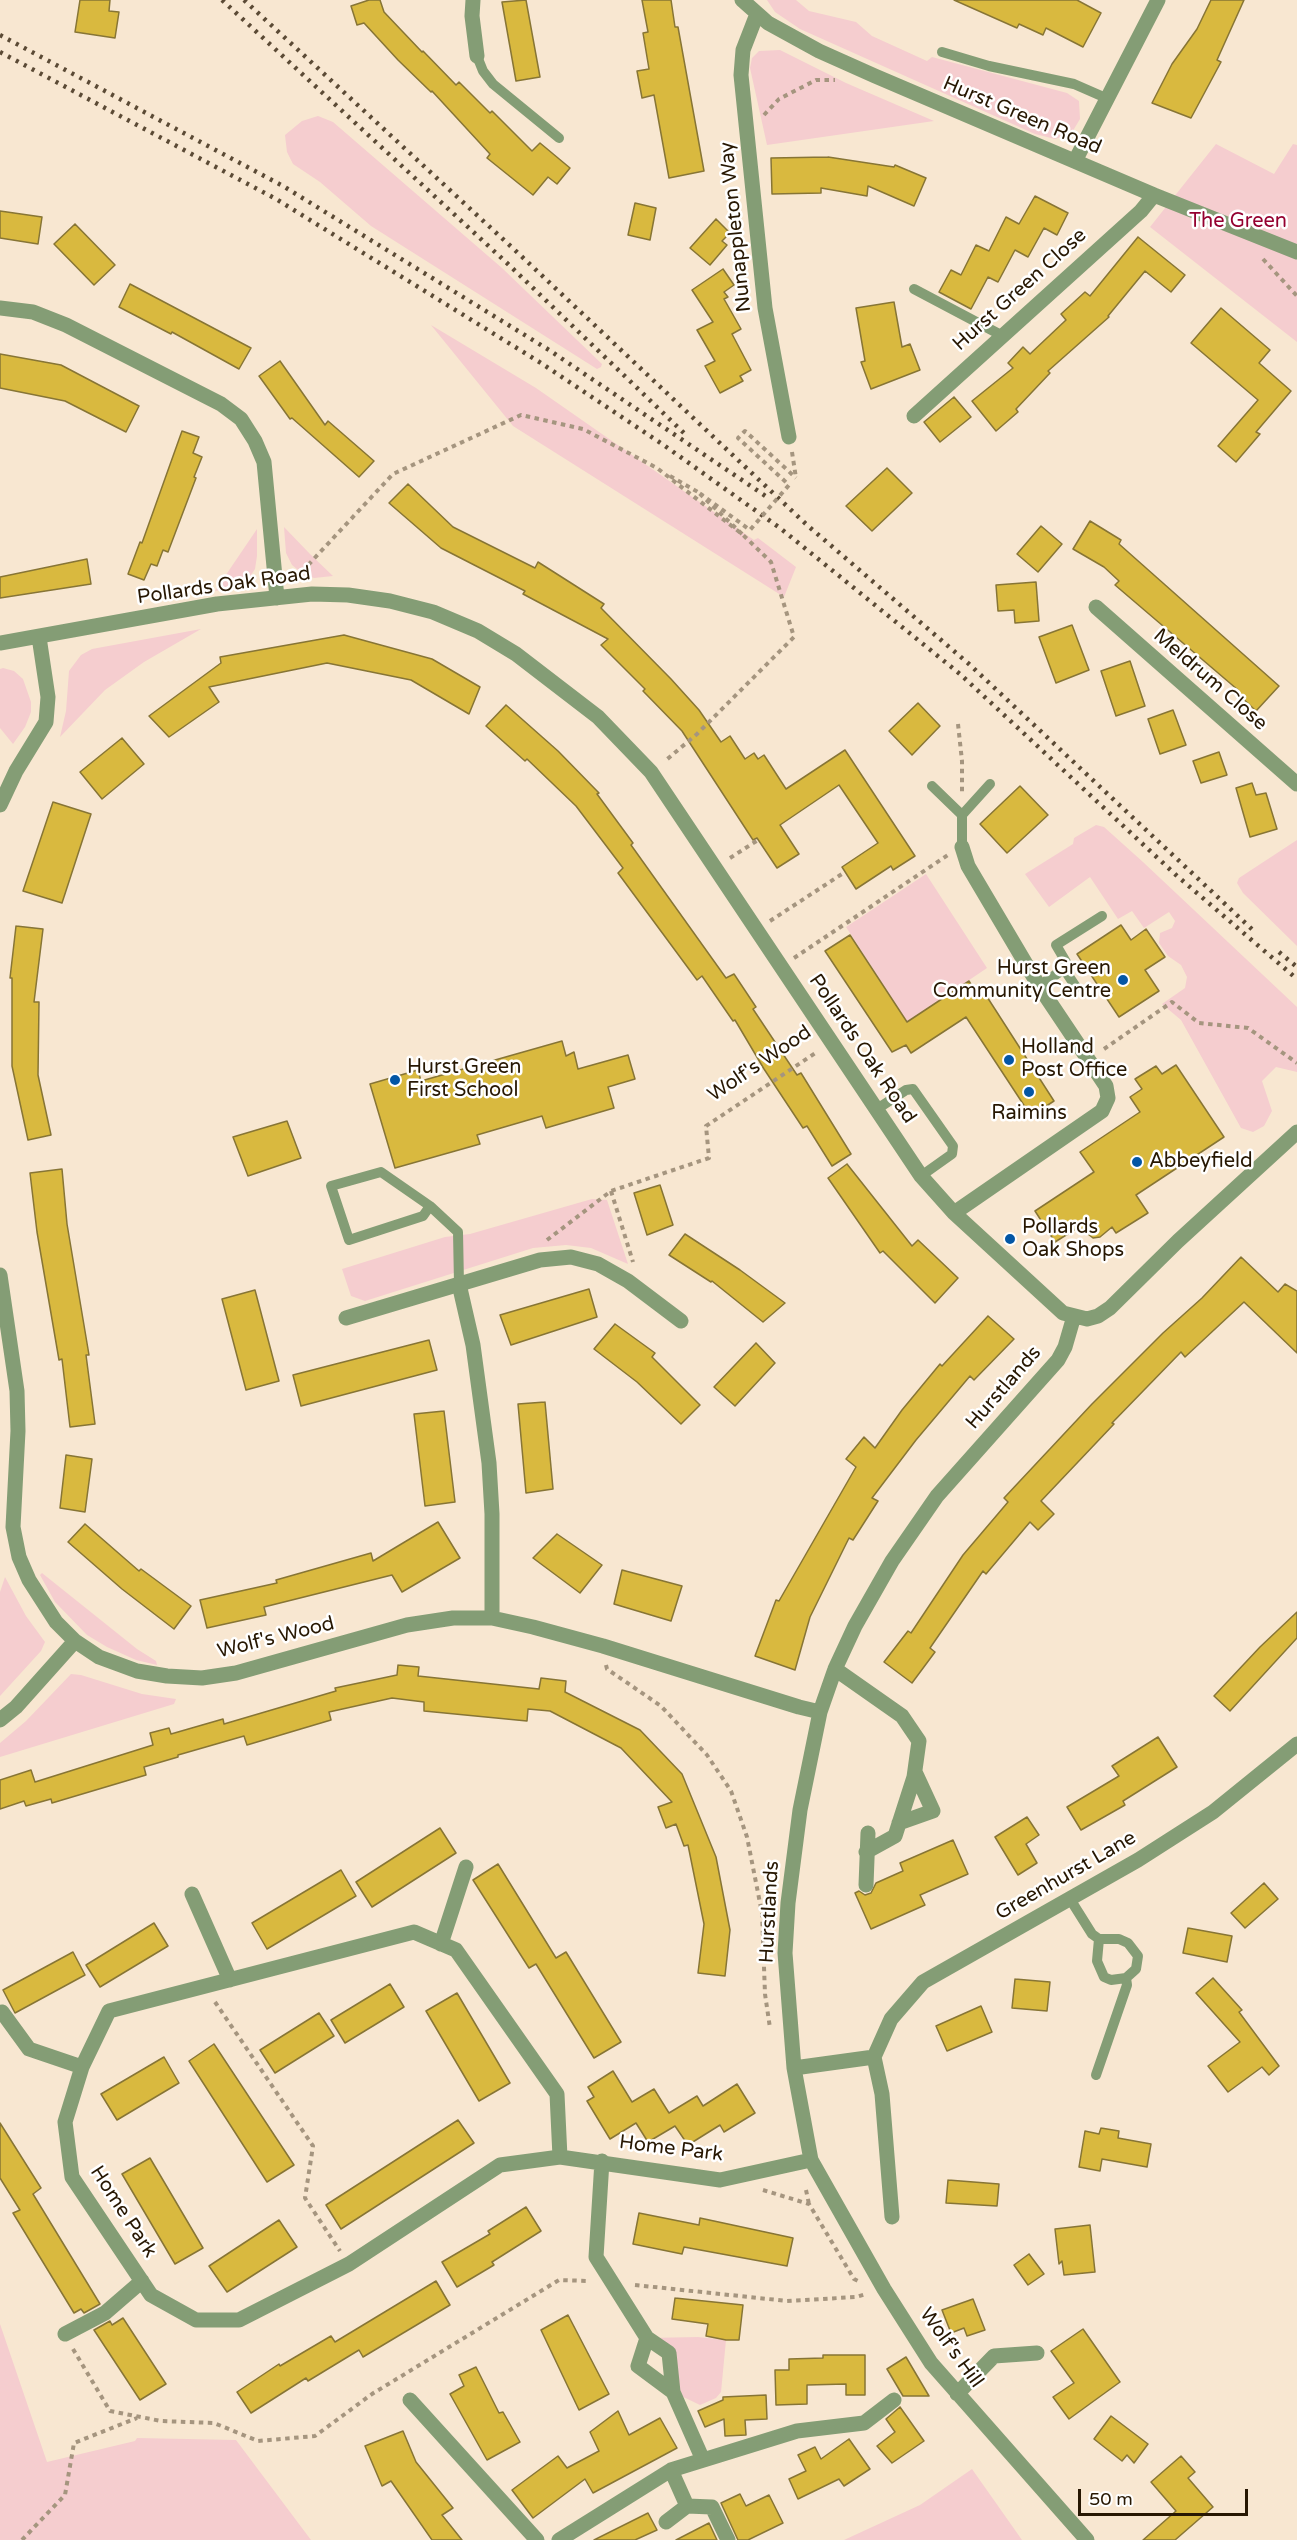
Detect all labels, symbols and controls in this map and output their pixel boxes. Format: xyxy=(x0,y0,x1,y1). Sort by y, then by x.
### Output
street label: Hurst Green Road xyxy=(939,72,1105,160)
street label: Nunappleton Way xyxy=(715,141,757,313)
park label: The Green xyxy=(1189,210,1287,234)
street label: Hurst Green Close xyxy=(948,224,1092,356)
street label: Pollards Oak Road xyxy=(136,562,312,610)
street label: Meldrum Close xyxy=(1148,624,1272,736)
place label: Hurst Green Community Centre xyxy=(933,957,1111,1004)
street label: Pollards Oak Road xyxy=(803,970,921,1128)
marker: Hurst Green Community Centre xyxy=(1116,973,1130,987)
street label: Wolf's Wood xyxy=(704,1021,816,1107)
place label: Holland Post Office xyxy=(1021,1036,1127,1083)
marker: Holland Post Office xyxy=(1002,1053,1016,1067)
place label: Hurst Green First School xyxy=(407,1056,521,1103)
marker: Hurst Green First School xyxy=(388,1073,402,1087)
marker: Raimins xyxy=(1022,1085,1036,1099)
place label: Raimins xyxy=(991,1102,1067,1126)
place label: Abbeyfield xyxy=(1149,1150,1253,1174)
marker: Abbeyfield xyxy=(1130,1155,1144,1169)
place label: Pollards Oak Shops xyxy=(1022,1216,1124,1263)
marker: Pollards Oak Shops xyxy=(1003,1232,1017,1246)
street label: Hurstlands xyxy=(961,1341,1047,1435)
street label: Wolf's Wood xyxy=(215,1612,337,1664)
street label: Greenhurst Lane xyxy=(992,1826,1140,1926)
street label: Hurstlands xyxy=(755,1860,785,1964)
street label: Home Park xyxy=(618,2131,724,2167)
street label: Home Park xyxy=(84,2162,162,2262)
street label: Wolf's Hill xyxy=(914,2303,988,2393)
scale bar xyxy=(1081,2477,1250,2515)
text: 50 m xyxy=(1089,2488,1133,2510)

